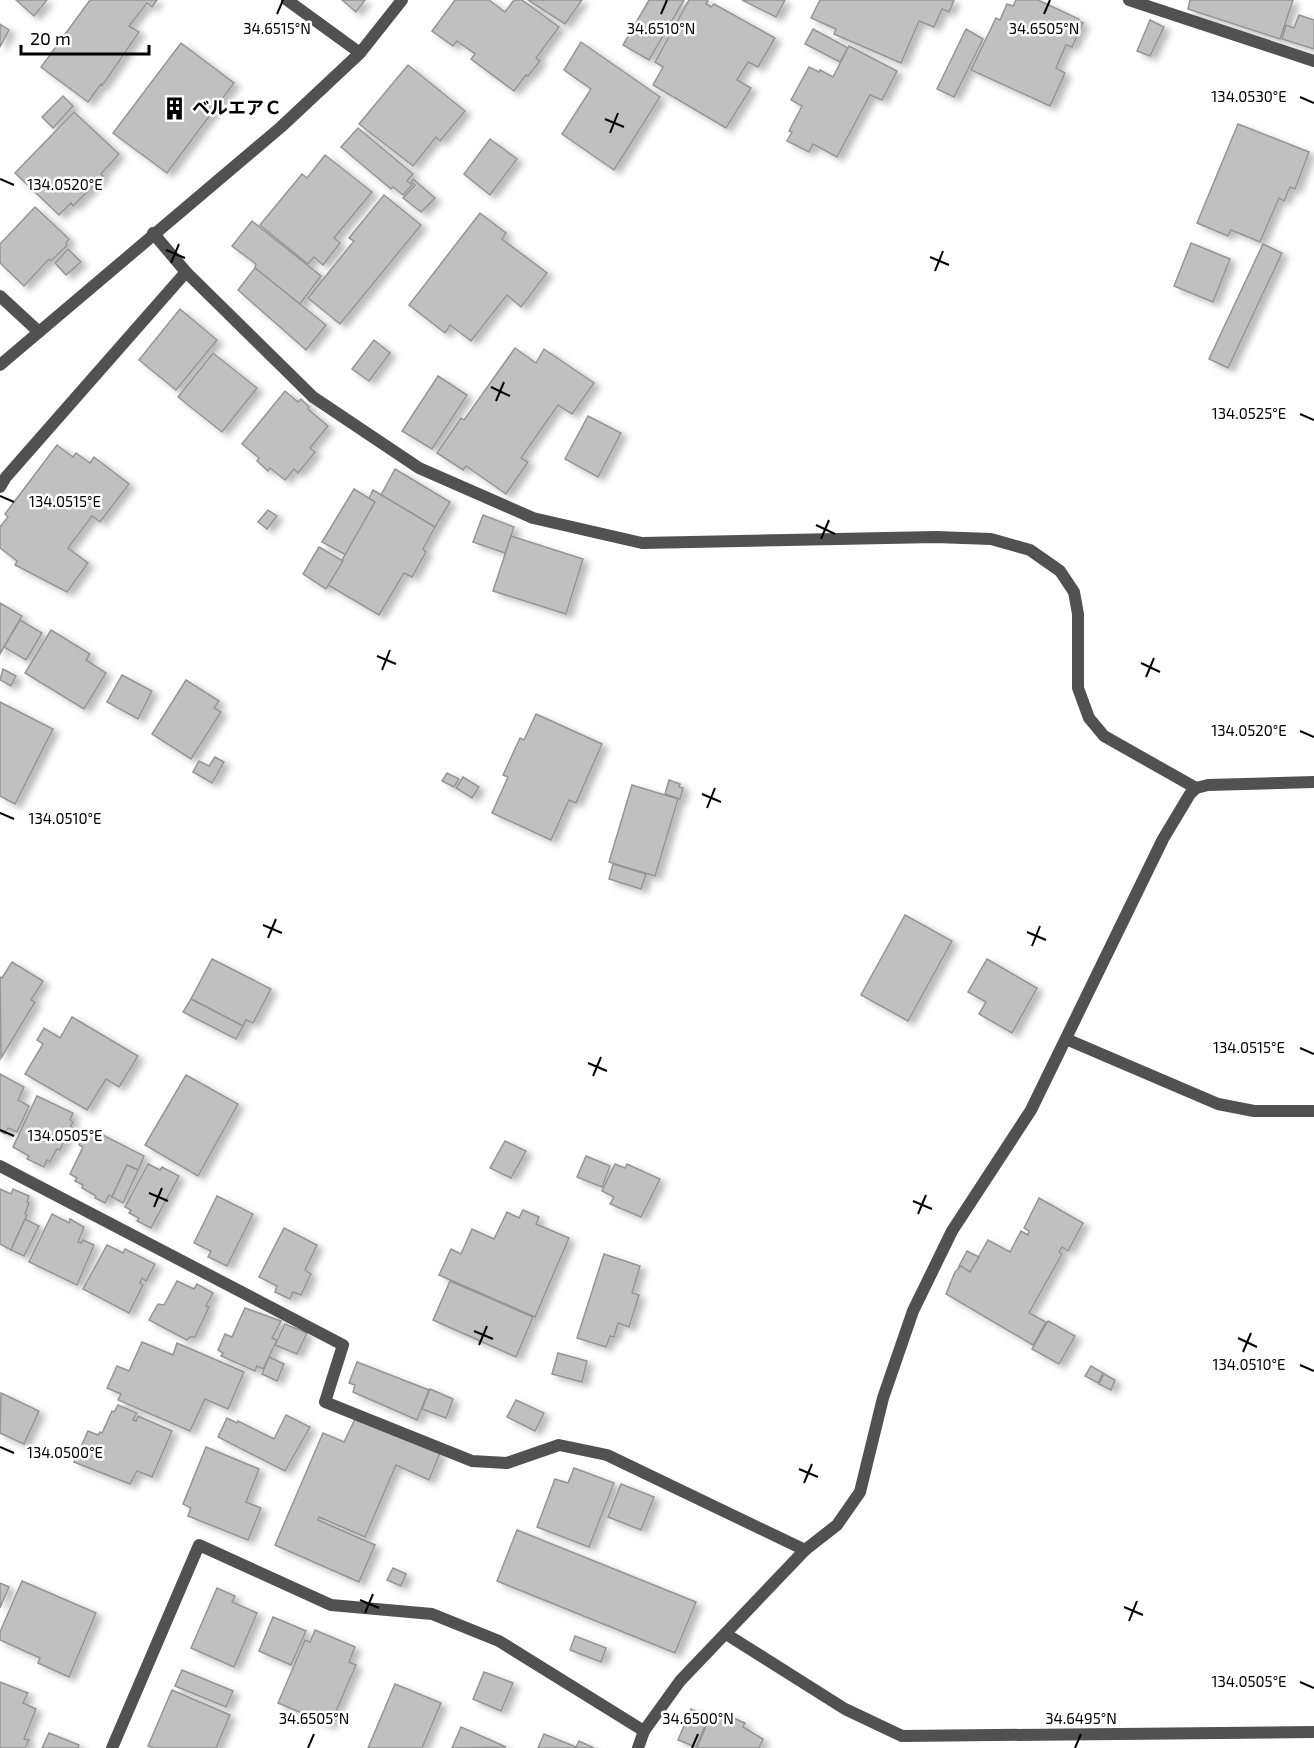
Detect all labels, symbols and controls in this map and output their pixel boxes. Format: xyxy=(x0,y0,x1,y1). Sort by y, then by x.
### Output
scale bar xyxy=(21,18,148,56)
text: 34.6515°N xyxy=(243,19,311,37)
text: 34.6510°N xyxy=(627,19,695,37)
text: 34.6505°N xyxy=(1009,19,1079,37)
text: 20 m xyxy=(30,27,71,49)
text: 134.0530°E xyxy=(1211,87,1287,105)
building icon: ベルエアＣ xyxy=(161,95,187,121)
place label: ベルエアＣ xyxy=(192,96,282,118)
text: 134.0520°E xyxy=(27,175,103,193)
text: 134.0525°E xyxy=(1212,404,1286,422)
text: 134.0515°E xyxy=(29,492,101,510)
text: 134.0520°E xyxy=(1211,721,1287,739)
text: 134.0510°E xyxy=(29,809,101,827)
text: 134.0515°E xyxy=(1213,1038,1285,1056)
text: 134.0505°E xyxy=(28,1126,103,1144)
text: 134.0510°E xyxy=(1213,1355,1285,1373)
text: 134.0500°E xyxy=(27,1443,103,1461)
text: 134.0505°E xyxy=(1212,1672,1287,1690)
text: 34.6505°N xyxy=(279,1709,349,1727)
text: 34.6500°N xyxy=(662,1709,734,1727)
text: 34.6495°N xyxy=(1045,1709,1117,1727)

